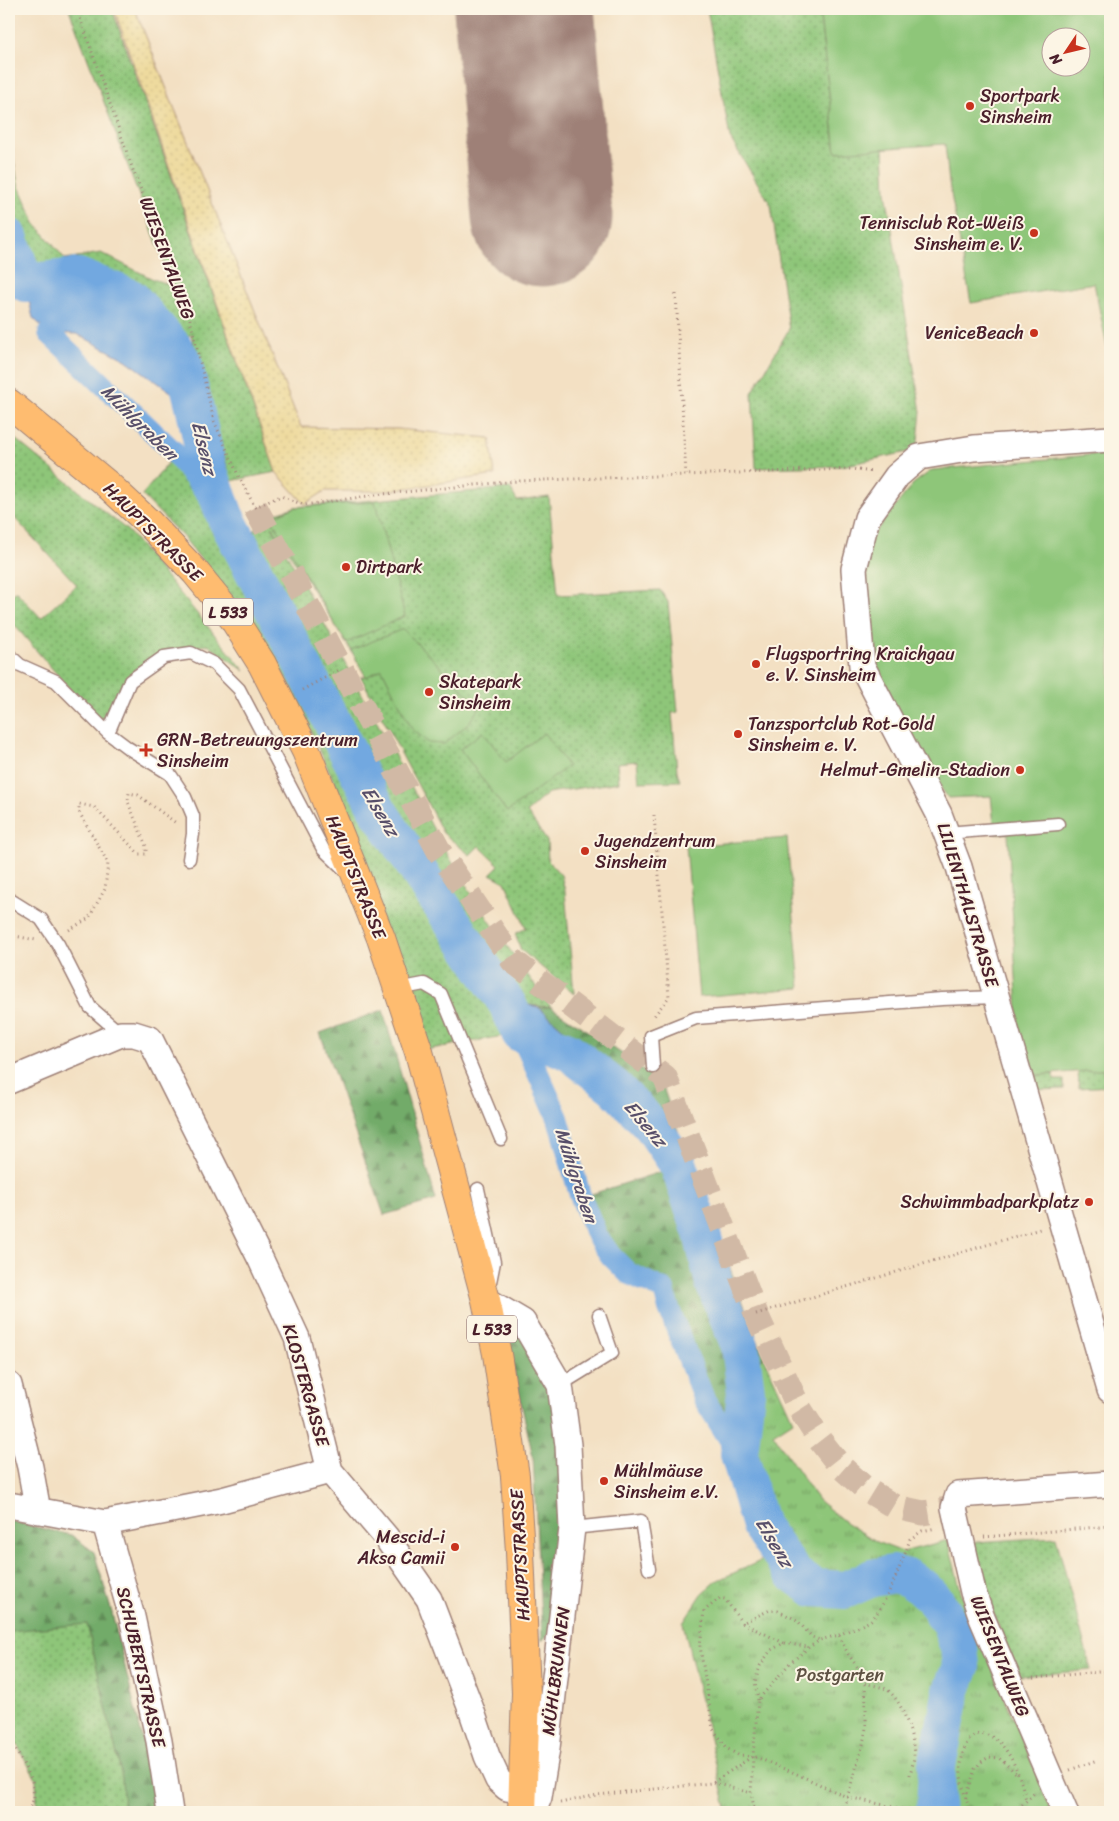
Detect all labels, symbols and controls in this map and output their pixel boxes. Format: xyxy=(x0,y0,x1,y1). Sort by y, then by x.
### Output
north arrow xyxy=(1042,28,1092,78)
text: N xyxy=(1043,48,1069,71)
place label: Sportpark Sinsheim xyxy=(980,80,1060,133)
marker: Sportpark Sinsheim xyxy=(964,100,976,112)
street label: WIESENTALWEG xyxy=(130,192,204,325)
place label: Tennisclub Rot-Weiß Sinsheim e. V. xyxy=(860,207,1024,260)
marker: Tennisclub Rot-Weiß Sinsheim e. V. xyxy=(1028,227,1040,239)
place label: VeniceBeach xyxy=(925,317,1024,349)
marker: VeniceBeach xyxy=(1028,327,1040,339)
water label: Mühlgraben xyxy=(93,376,188,471)
water label: Elsenz xyxy=(182,418,228,481)
street label: HAUPTSTRASSE xyxy=(95,474,212,591)
place label: Dirtpark xyxy=(356,551,423,583)
marker: Dirtpark xyxy=(340,561,352,573)
road number: L 533 xyxy=(203,598,253,626)
place label: Flugsportring Kraichgau e. V. Sinsheim xyxy=(766,638,955,691)
marker: Flugsportring Kraichgau e. V. Sinsheim xyxy=(750,658,762,670)
place label: Skatepark Sinsheim xyxy=(439,666,522,719)
marker: Skatepark Sinsheim xyxy=(423,686,435,698)
place label: Tanzsportclub Rot-Gold Sinsheim e. V. xyxy=(748,708,935,761)
place label: GRN-Betreuungszentrum Sinsheim xyxy=(157,724,358,777)
marker: Tanzsportclub Rot-Gold Sinsheim e. V. xyxy=(732,728,744,740)
marker: GRN-Betreuungszentrum Sinsheim xyxy=(139,743,153,757)
place label: Helmut-Gmelin-Stadion xyxy=(820,754,1010,786)
marker: Helmut-Gmelin-Stadion xyxy=(1014,764,1026,776)
water label: Elsenz xyxy=(353,780,410,845)
street label: HAUPTSTRASSE xyxy=(316,810,396,945)
street label: LILIENTHALSTRASSE xyxy=(928,819,1009,992)
place label: Jugendzentrum Sinsheim xyxy=(594,825,716,878)
marker: Jugendzentrum Sinsheim xyxy=(579,845,591,857)
water label: Elsenz xyxy=(616,1092,677,1157)
water label: Mühlgraben xyxy=(546,1123,608,1230)
place label: Schwimmbadparkplatz xyxy=(901,1186,1079,1218)
marker: Schwimmbadparkplatz xyxy=(1083,1196,1095,1208)
road number: L 533 xyxy=(467,1316,517,1342)
street label: KLOSTERGASSE xyxy=(273,1320,339,1451)
place label: Mühlmäuse Sinsheim e.V. xyxy=(614,1455,719,1508)
marker: Mühlmäuse Sinsheim e.V. xyxy=(598,1475,610,1487)
street label: HAUPTSTRASSE xyxy=(501,1487,539,1622)
water label: Elsenz xyxy=(747,1511,804,1576)
place label: Mescid-i Aksa Camii xyxy=(357,1521,446,1574)
marker: Mescid-i Aksa Camii xyxy=(449,1541,461,1553)
street label: SCHUBERTSTRASSE xyxy=(107,1583,175,1752)
street label: WIESENTALWEG xyxy=(961,1590,1039,1722)
street label: MÜHLBRUNNEN xyxy=(532,1604,580,1737)
park label: Postgarten xyxy=(796,1659,884,1691)

